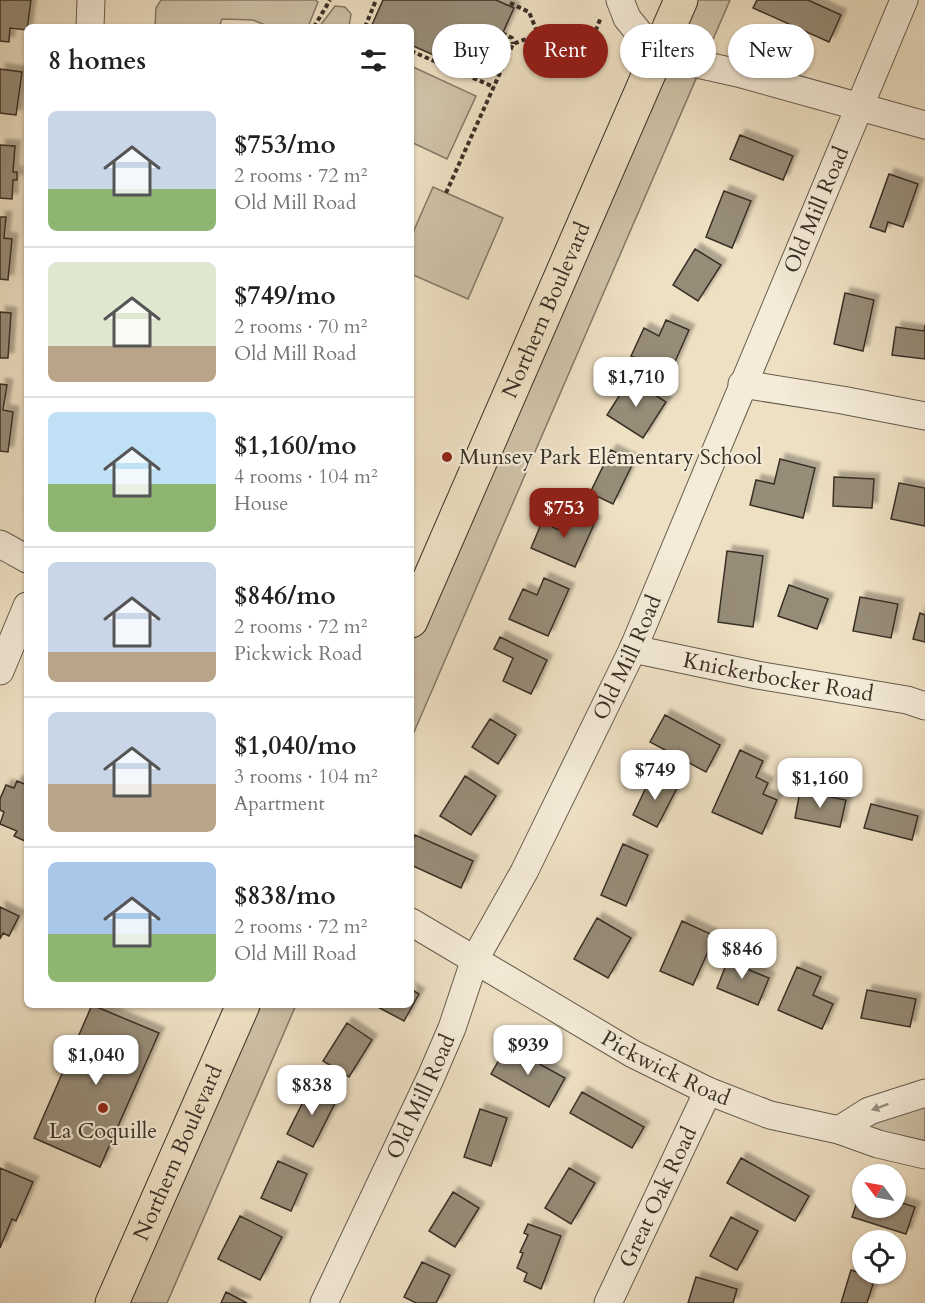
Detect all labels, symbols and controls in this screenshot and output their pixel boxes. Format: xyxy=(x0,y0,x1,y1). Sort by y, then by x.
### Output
chip: Buy xyxy=(432,24,511,78)
chip: Rent xyxy=(523,24,608,78)
chip: Filters xyxy=(620,24,716,78)
chip: New xyxy=(728,24,814,78)
text: 8 homes xyxy=(48,43,146,78)
icon: filters xyxy=(357,44,390,77)
text: $753/mo xyxy=(234,127,336,162)
icon: home xyxy=(96,135,168,207)
street label: Old Mill Road xyxy=(777,142,856,278)
text: 2 rooms · 72 m² xyxy=(234,162,367,189)
text: Old Mill Road xyxy=(234,189,356,216)
street label: Northern Boulevard xyxy=(495,217,598,403)
text: $749/mo xyxy=(234,278,336,313)
icon: home xyxy=(96,286,168,358)
text: 2 rooms · 70 m² xyxy=(234,313,367,340)
text: Old Mill Road xyxy=(234,340,356,367)
pin: $1,710 xyxy=(587,357,685,408)
text: $1,710 xyxy=(607,363,665,390)
text: $1,160/mo xyxy=(234,428,357,463)
icon: home xyxy=(96,436,168,508)
place label: Munsey Park Elementary School xyxy=(459,442,763,472)
marker: Munsey Park Elementary School xyxy=(440,450,454,464)
text: 4 rooms · 104 m² xyxy=(234,463,378,490)
pin: $753 xyxy=(528,488,600,539)
text: House xyxy=(234,490,288,517)
text: $753 xyxy=(544,494,584,521)
text: $846/mo xyxy=(234,578,336,613)
icon: home xyxy=(96,586,168,658)
street label: Old Mill Road xyxy=(585,590,669,725)
text: 2 rooms · 72 m² xyxy=(234,613,367,640)
text: Pickwick Road xyxy=(234,640,362,667)
street label: Knickerbocker Road xyxy=(680,645,876,709)
text: $1,040/mo xyxy=(234,728,357,763)
icon: home xyxy=(96,736,168,808)
pin: $749 xyxy=(619,750,691,801)
text: $749 xyxy=(635,756,675,783)
pin: $1,160 xyxy=(771,758,869,809)
text: 3 rooms · 104 m² xyxy=(234,763,378,790)
text: $1,160 xyxy=(791,764,849,791)
text: Apartment xyxy=(234,790,325,817)
text: $838/mo xyxy=(234,878,336,913)
icon: home xyxy=(96,886,168,958)
text: 2 rooms · 72 m² xyxy=(234,913,367,940)
pin: $846 xyxy=(706,929,778,980)
text: $846 xyxy=(722,935,762,962)
text: Old Mill Road xyxy=(234,940,356,967)
street label: Pickwick Road xyxy=(595,1023,735,1113)
pin: $939 xyxy=(492,1025,564,1076)
street label: Old Mill Road xyxy=(379,1029,463,1164)
text: $939 xyxy=(508,1031,548,1058)
pin: $1,040 xyxy=(47,1035,145,1086)
text: $1,040 xyxy=(67,1041,125,1068)
street label: Northern Boulevard xyxy=(126,1060,230,1245)
pin: $838 xyxy=(276,1065,348,1116)
text: $838 xyxy=(292,1071,332,1098)
marker: La Coquille xyxy=(96,1101,110,1115)
one-way arrow xyxy=(871,1102,889,1112)
place label: La Coquille xyxy=(49,1116,157,1146)
street label: Great Oak Road xyxy=(612,1122,704,1273)
north arrow xyxy=(852,1164,906,1218)
map controls xyxy=(852,1164,906,1284)
button: locate xyxy=(852,1230,906,1284)

